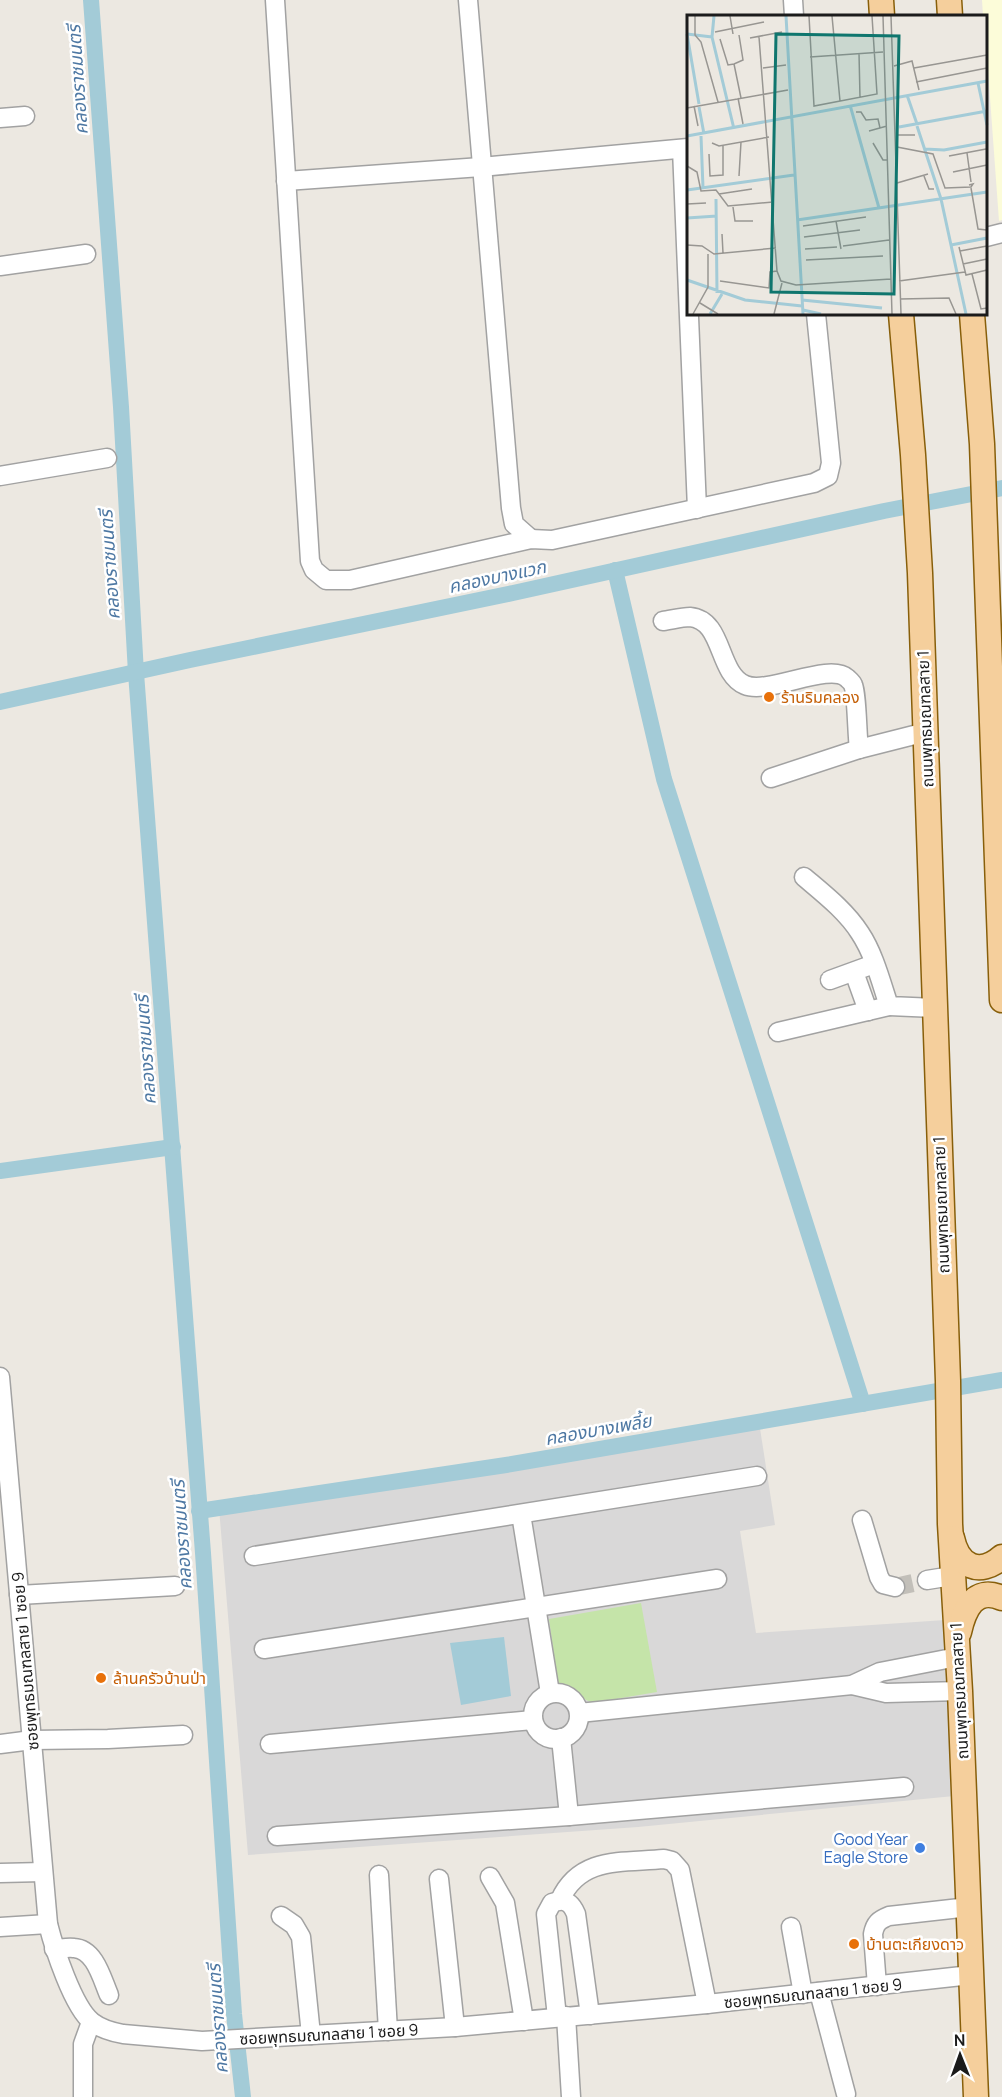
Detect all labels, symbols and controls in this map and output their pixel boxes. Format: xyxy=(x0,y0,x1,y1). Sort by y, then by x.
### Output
inset map xyxy=(687,15,987,315)
water label: คลองราชมนตรี xyxy=(61,22,93,136)
water label: คลองราชมนตรี xyxy=(93,507,125,621)
water label: คลองบางแวก xyxy=(446,554,549,598)
street label: ถนนพุทธมณฑลสาย 1 xyxy=(912,650,938,788)
place label: ร้านริมคลอง xyxy=(781,686,859,708)
marker: ร้านริมคลอง xyxy=(762,690,776,704)
water label: คลองราชมนตรี xyxy=(129,992,161,1106)
street label: ถนนพุทธมณฑลสาย 1 xyxy=(928,1136,954,1274)
water label: คลองบางเพลี้ย xyxy=(543,1408,654,1450)
water label: คลองราชมนตรี xyxy=(165,1477,197,1591)
street label: ซอยพุทธมณฑลสาย 1 ซอย 9 xyxy=(6,1571,44,1751)
street label: ถนนพุทธมณฑลสาย 1 xyxy=(944,1622,974,1760)
place label: ล้านครัวบ้านป่า xyxy=(113,1667,206,1689)
marker: ล้านครัวบ้านป่า xyxy=(94,1671,108,1685)
place label: Good Year Eagle Store xyxy=(824,1828,908,1868)
marker: Good Year Eagle Store xyxy=(913,1841,927,1855)
place label: บ้านตะเกียงดาว xyxy=(866,1933,964,1955)
marker: บ้านตะเกียงดาว xyxy=(847,1937,861,1951)
water label: คลองราชมนตรี xyxy=(201,1961,233,2075)
street label: ซอยพุทธมณฑลสาย 1 ซอย 9 xyxy=(723,1973,903,2013)
street label: ซอยพุทธมณฑลสาย 1 ซอย 9 xyxy=(239,2018,419,2050)
north arrow xyxy=(930,2025,990,2085)
text: N xyxy=(954,2029,966,2051)

